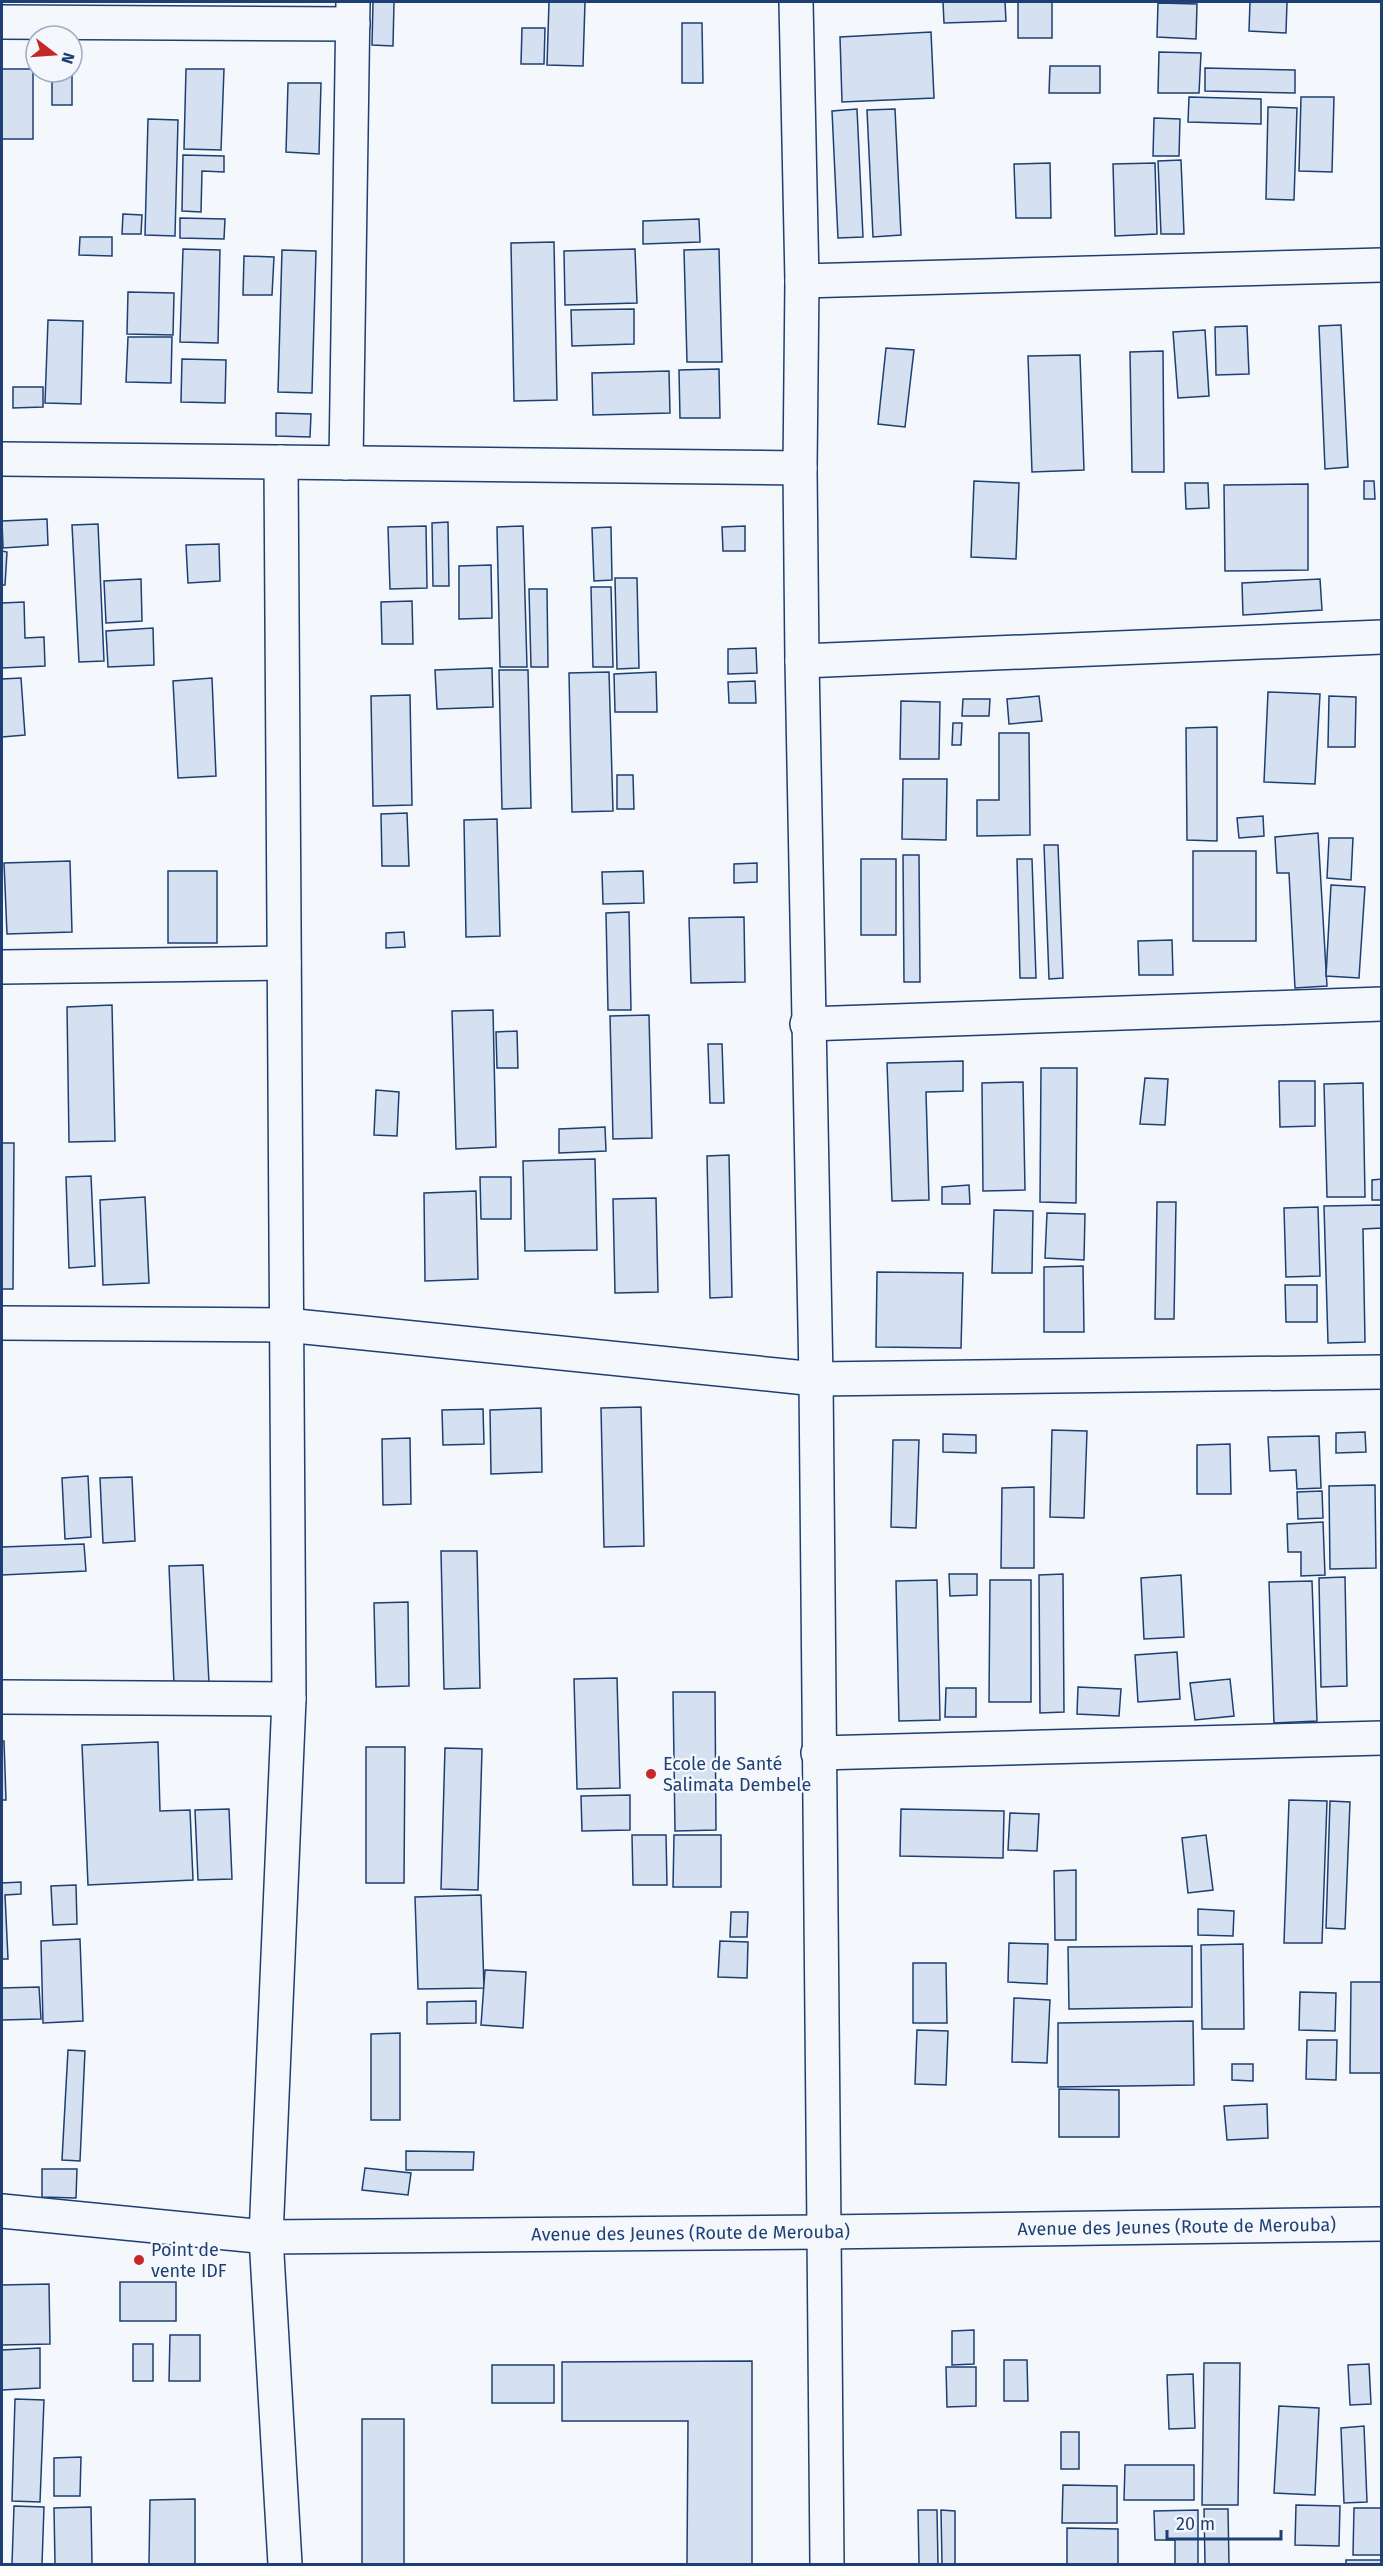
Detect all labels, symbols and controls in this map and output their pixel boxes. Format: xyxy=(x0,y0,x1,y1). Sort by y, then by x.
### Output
north arrow xyxy=(24,24,84,84)
text: N xyxy=(57,50,79,66)
place label: Ecole de Santé Salimata Dembele xyxy=(663,1753,811,1796)
marker: Ecole de Santé Salimata Dembele xyxy=(644,1767,658,1781)
street label: Avenue des Jeunes (Route de Merouba) xyxy=(1017,2214,1336,2240)
street label: Avenue des Jeunes (Route de Merouba) xyxy=(531,2221,850,2246)
place label: Point de vente IDF xyxy=(151,2239,227,2282)
marker: Point de vente IDF xyxy=(132,2253,146,2267)
scale bar xyxy=(1167,2503,1281,2541)
text: 20 m xyxy=(1176,2513,1215,2535)

